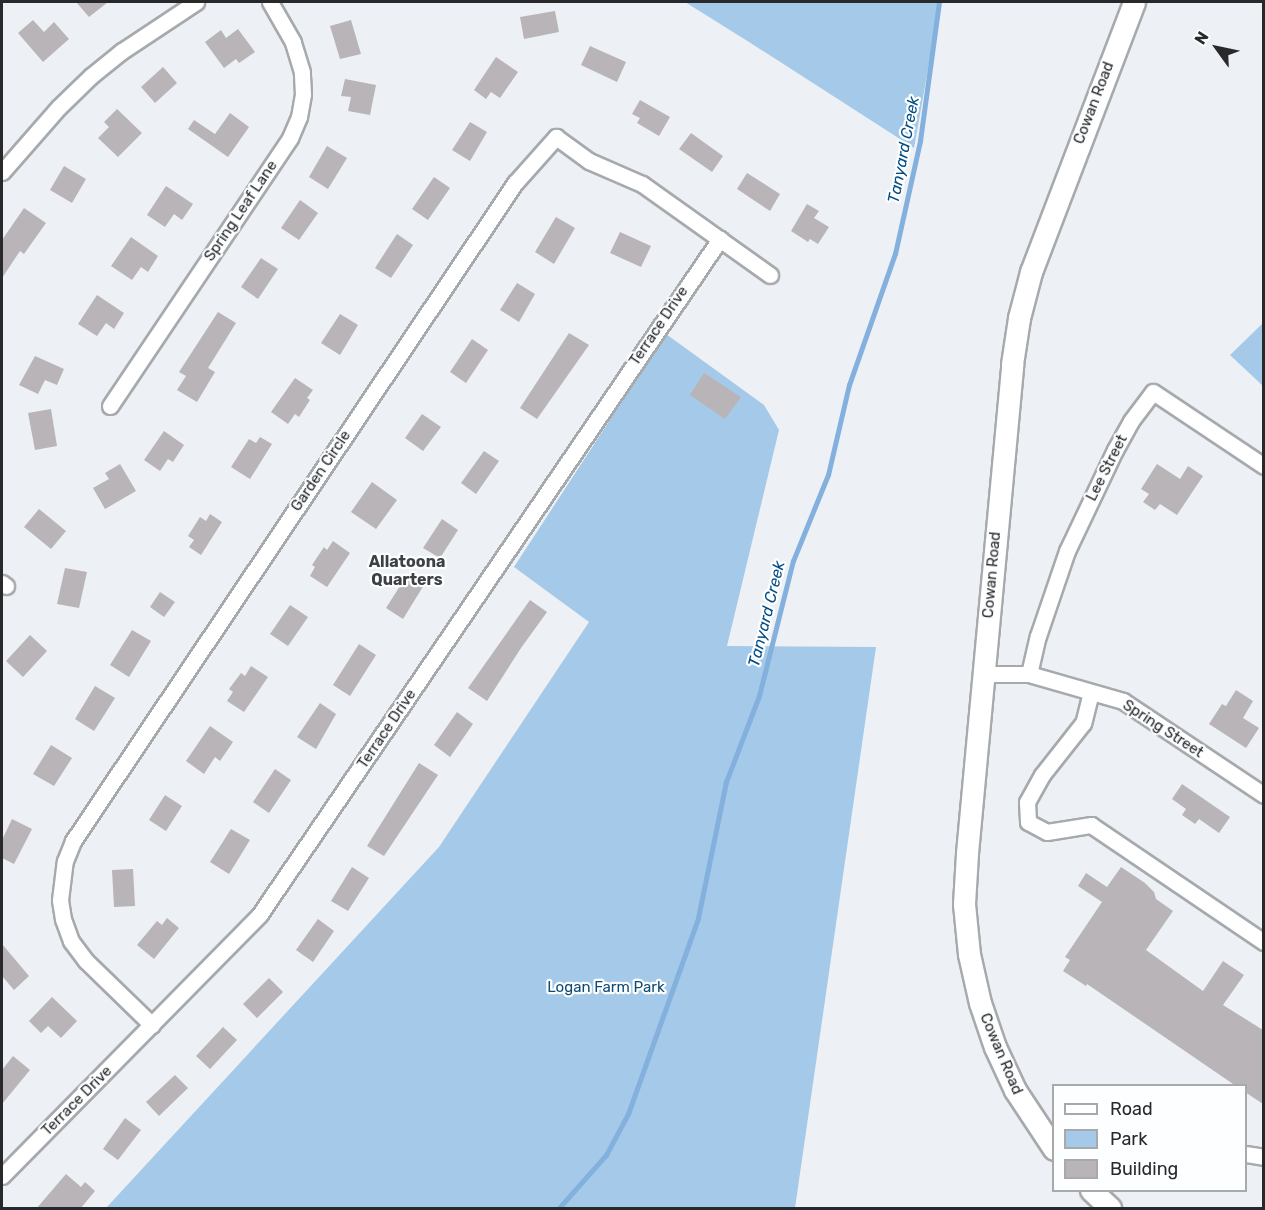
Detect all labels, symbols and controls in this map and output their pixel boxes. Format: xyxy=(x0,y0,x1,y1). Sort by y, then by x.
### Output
north arrow xyxy=(1187,18,1247,78)
text: N xyxy=(1190,28,1213,48)
street label: Cowan Road xyxy=(1070,59,1118,147)
water label: Tanyard Creek xyxy=(884,95,924,205)
street label: Spring Leaf Lane xyxy=(201,157,281,265)
street label: Terrace Drive xyxy=(626,283,692,369)
street label: Garden Circle xyxy=(287,427,355,515)
street label: Lee Street xyxy=(1083,432,1131,504)
street label: Cowan Road xyxy=(979,531,1005,619)
district label: Allatoona Quarters xyxy=(369,552,445,590)
water label: Tanyard Creek xyxy=(745,559,789,669)
street label: Terrace Drive xyxy=(354,686,420,772)
street label: Spring Street xyxy=(1119,696,1207,762)
park label: Logan Farm Park xyxy=(547,979,665,997)
street label: Cowan Road xyxy=(976,1011,1026,1097)
street label: Terrace Drive xyxy=(38,1062,116,1140)
legend xyxy=(1052,1084,1247,1192)
text: Road xyxy=(1110,1098,1153,1120)
text: Park xyxy=(1110,1128,1147,1150)
text: Building xyxy=(1110,1158,1178,1180)

